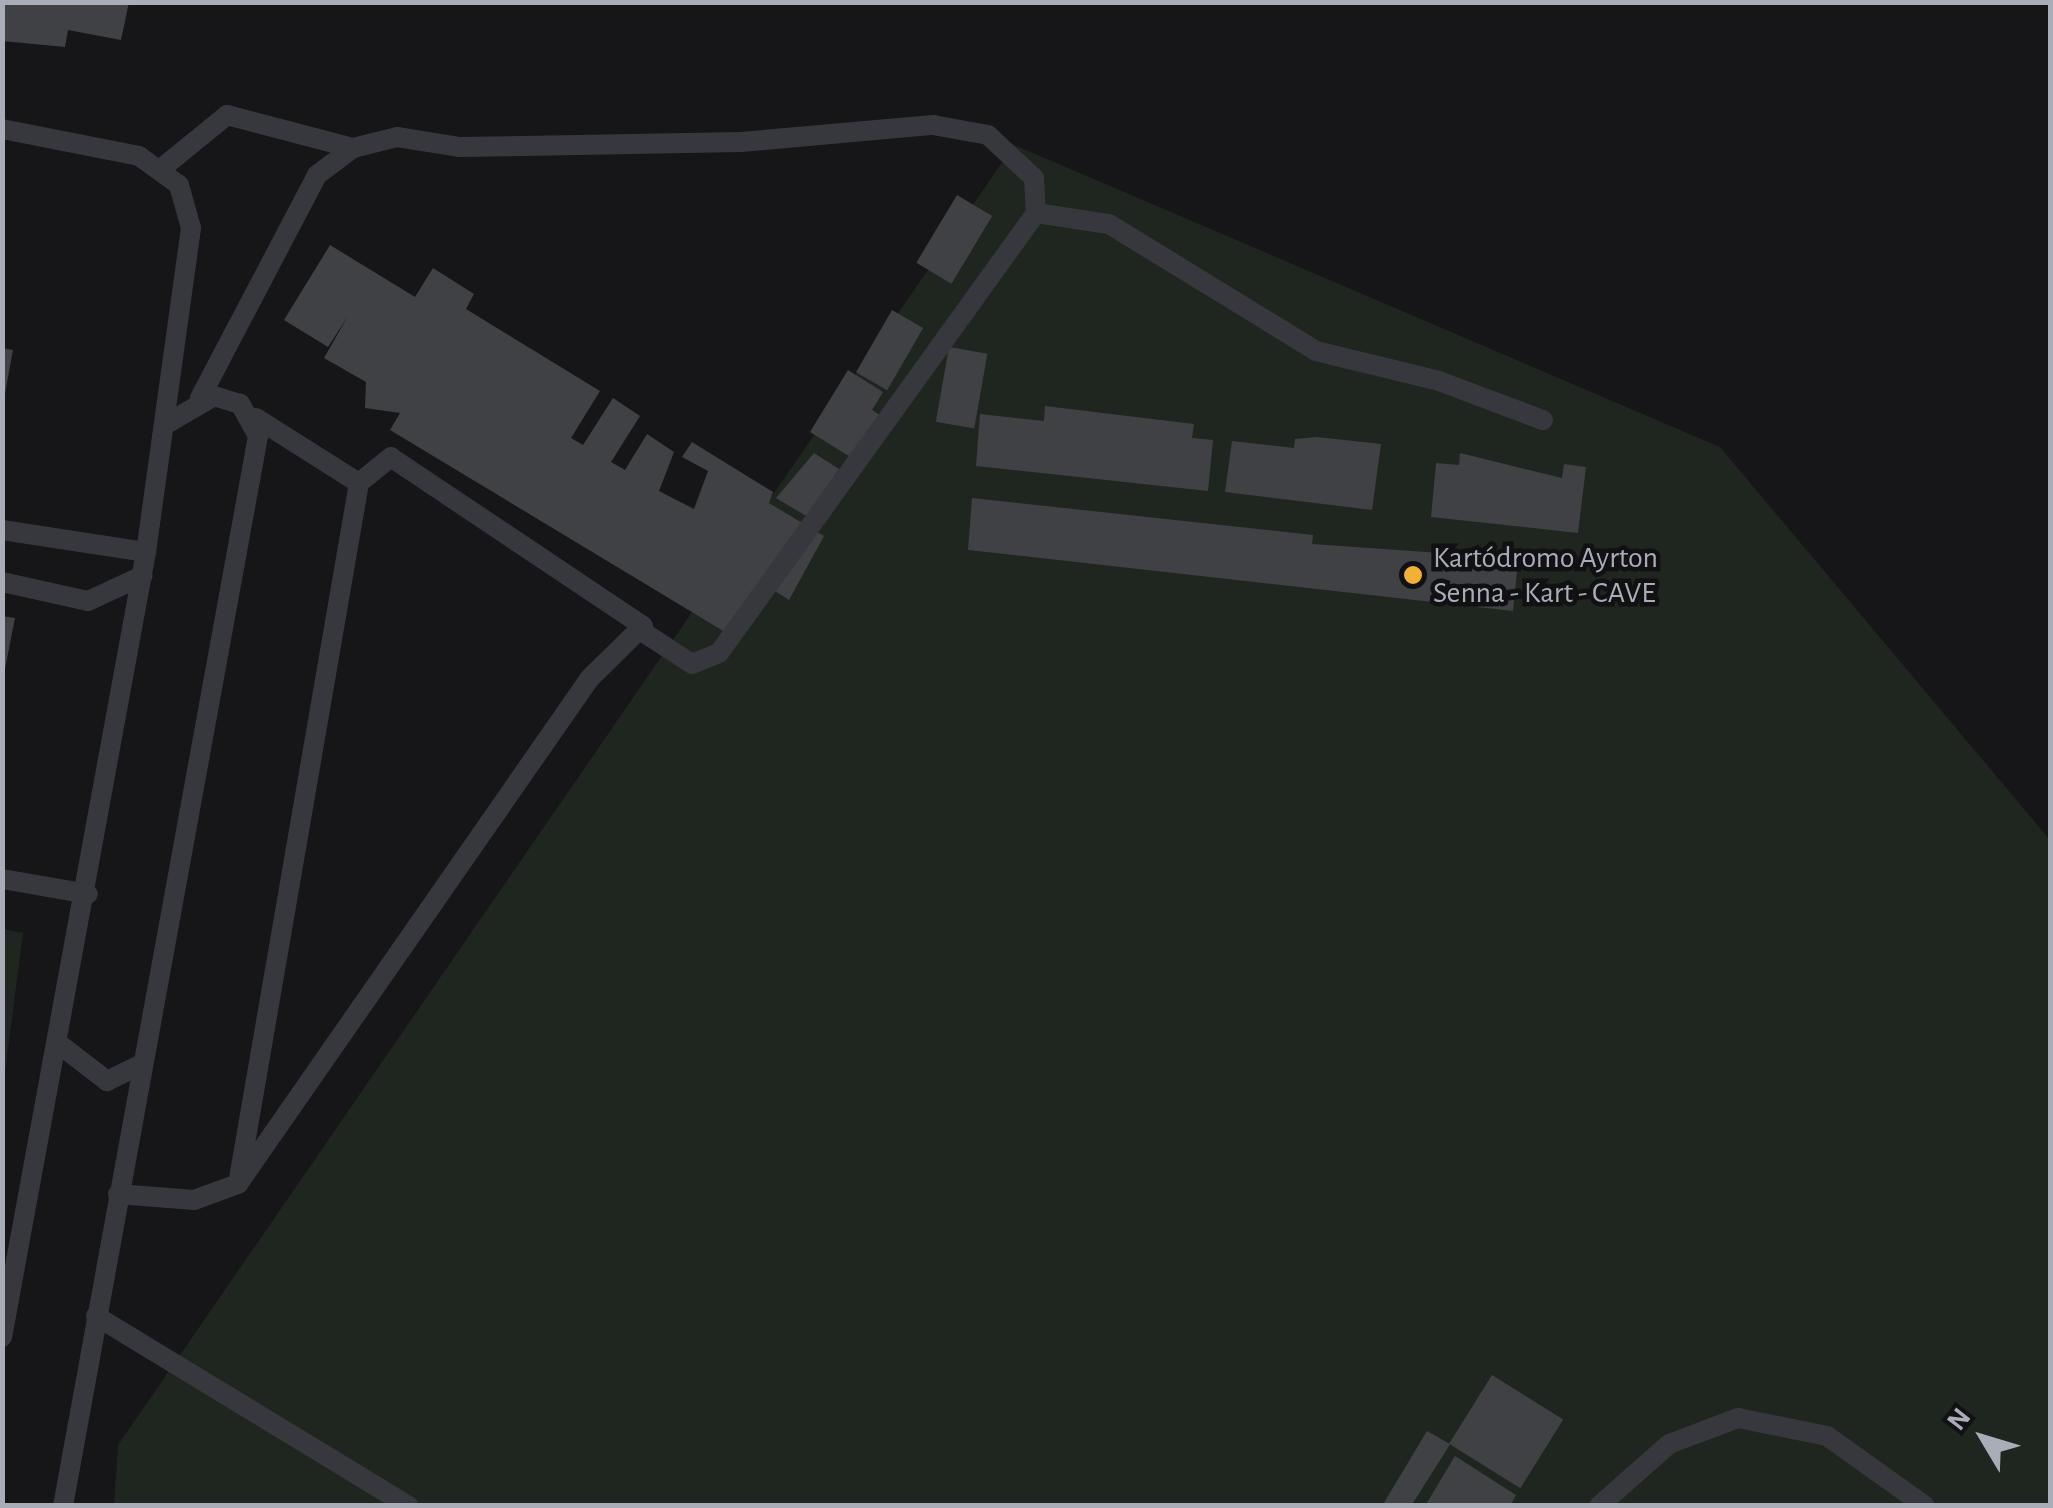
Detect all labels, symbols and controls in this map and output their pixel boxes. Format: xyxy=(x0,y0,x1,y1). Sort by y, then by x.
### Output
place label: Kartódromo Ayrton Senna - Kart - CAVE xyxy=(1433,540,1658,610)
marker: Kartódromo Ayrton Senna - Kart - CAVE xyxy=(1402,564,1424,586)
north arrow xyxy=(1933,1388,2033,1488)
text: N xyxy=(1942,1403,1976,1436)

